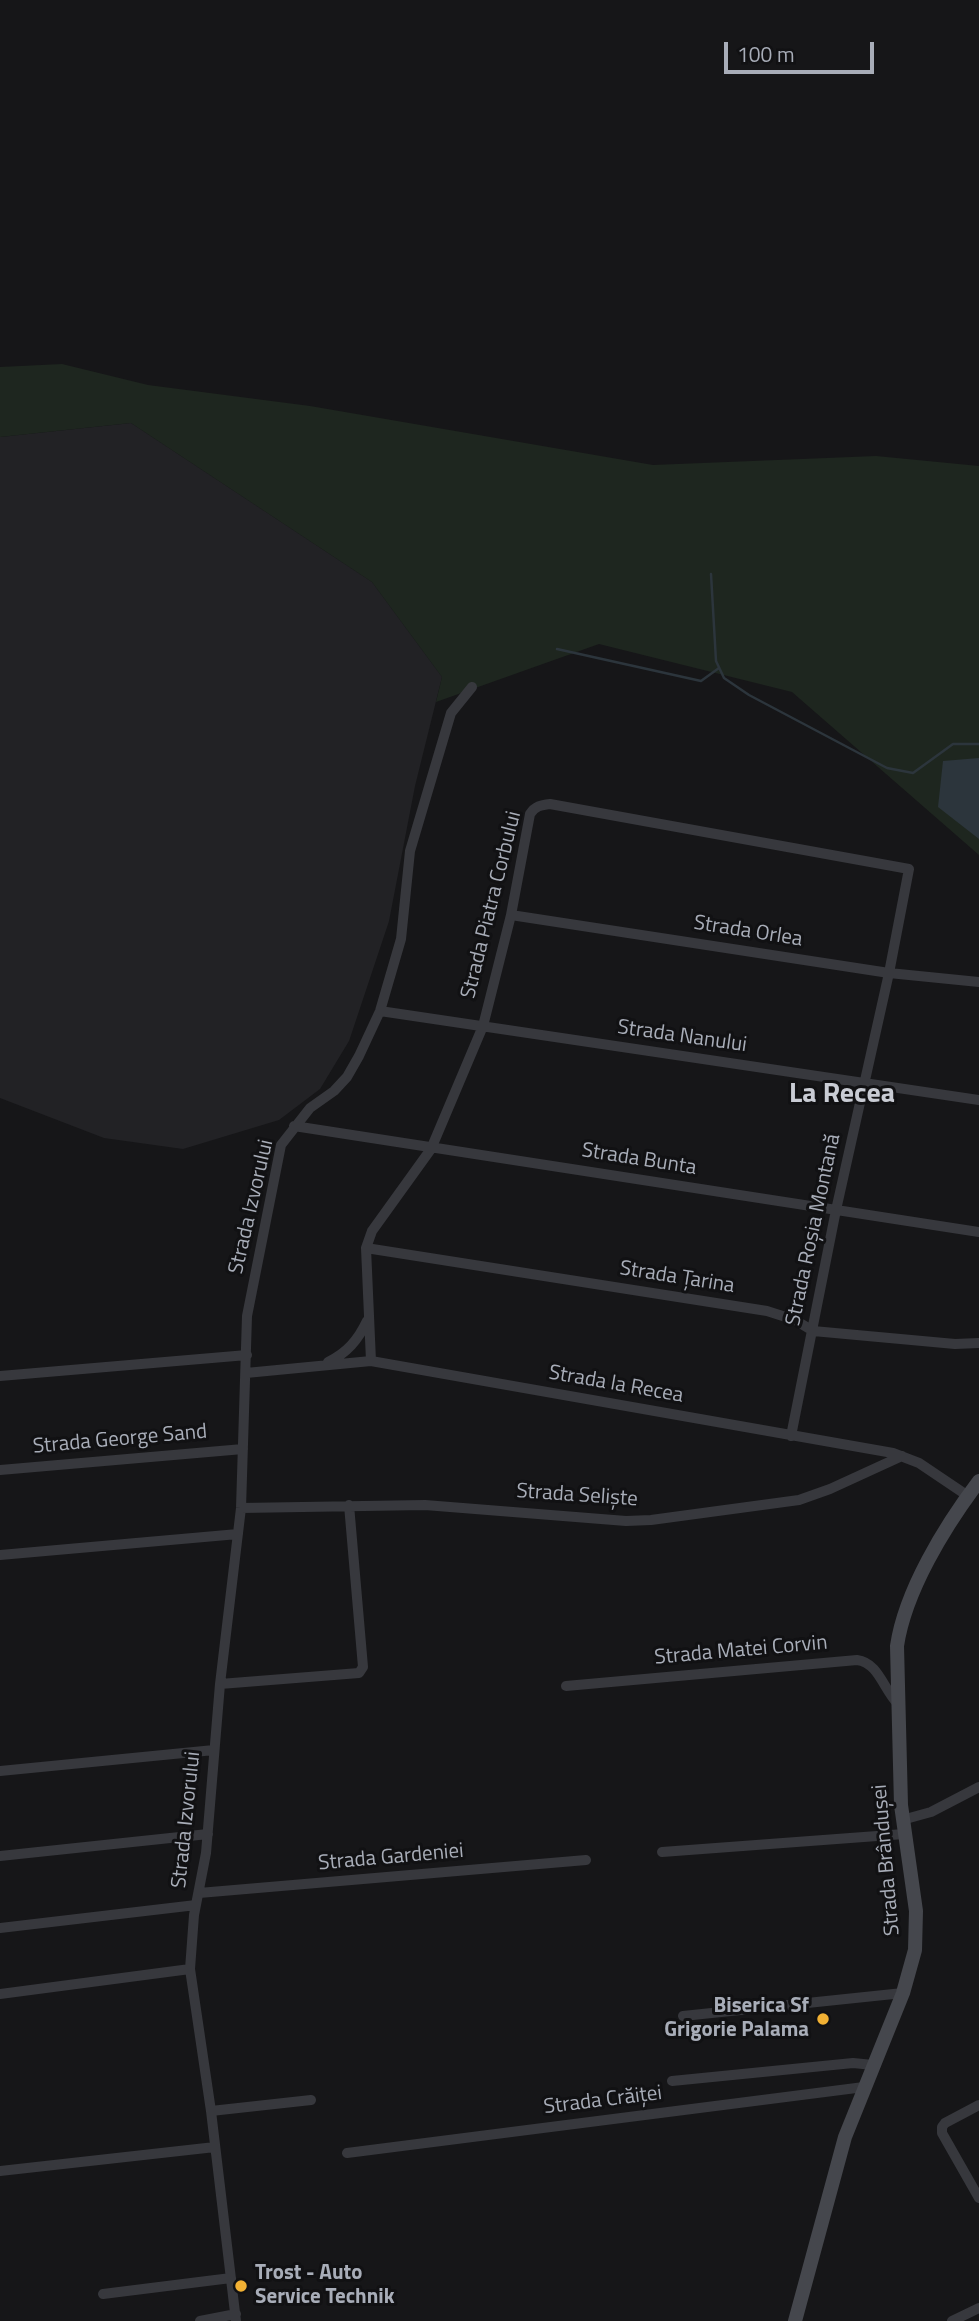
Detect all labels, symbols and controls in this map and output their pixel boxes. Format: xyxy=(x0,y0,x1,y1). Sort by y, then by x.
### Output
scale bar xyxy=(727,28,878,72)
text: 100 m xyxy=(737,38,794,70)
street label: Strada Piatra Corbului xyxy=(457,809,527,1001)
street label: Strada Orlea xyxy=(692,911,804,953)
street label: Strada Nanului xyxy=(616,1015,748,1059)
district label: La Recea xyxy=(789,1078,895,1112)
street label: Strada Roșia Montană xyxy=(781,1132,847,1328)
street label: Strada Izvorului xyxy=(224,1137,280,1277)
street label: Strada Bunta xyxy=(580,1138,698,1182)
street label: Strada Țarina xyxy=(618,1256,736,1300)
street label: Strada la Recea xyxy=(547,1361,685,1409)
street label: Strada George Sand xyxy=(32,1420,208,1460)
street label: Strada Seliște xyxy=(515,1479,639,1513)
street label: Strada Matei Corvin xyxy=(653,1631,829,1671)
street label: Strada Izvorului xyxy=(167,1750,207,1890)
street label: Strada Brândușei xyxy=(868,1783,906,1937)
street label: Strada Gardeniei xyxy=(317,1839,465,1877)
place label: Biserica Sf Grigorie Palama xyxy=(664,1994,809,2044)
marker: Biserica Sf Grigorie Palama xyxy=(815,2011,831,2027)
street label: Strada Crăiței xyxy=(542,2081,664,2121)
place label: Trost - Auto Service Technik xyxy=(255,2261,395,2311)
marker: Trost - Auto Service Technik xyxy=(233,2278,249,2294)

